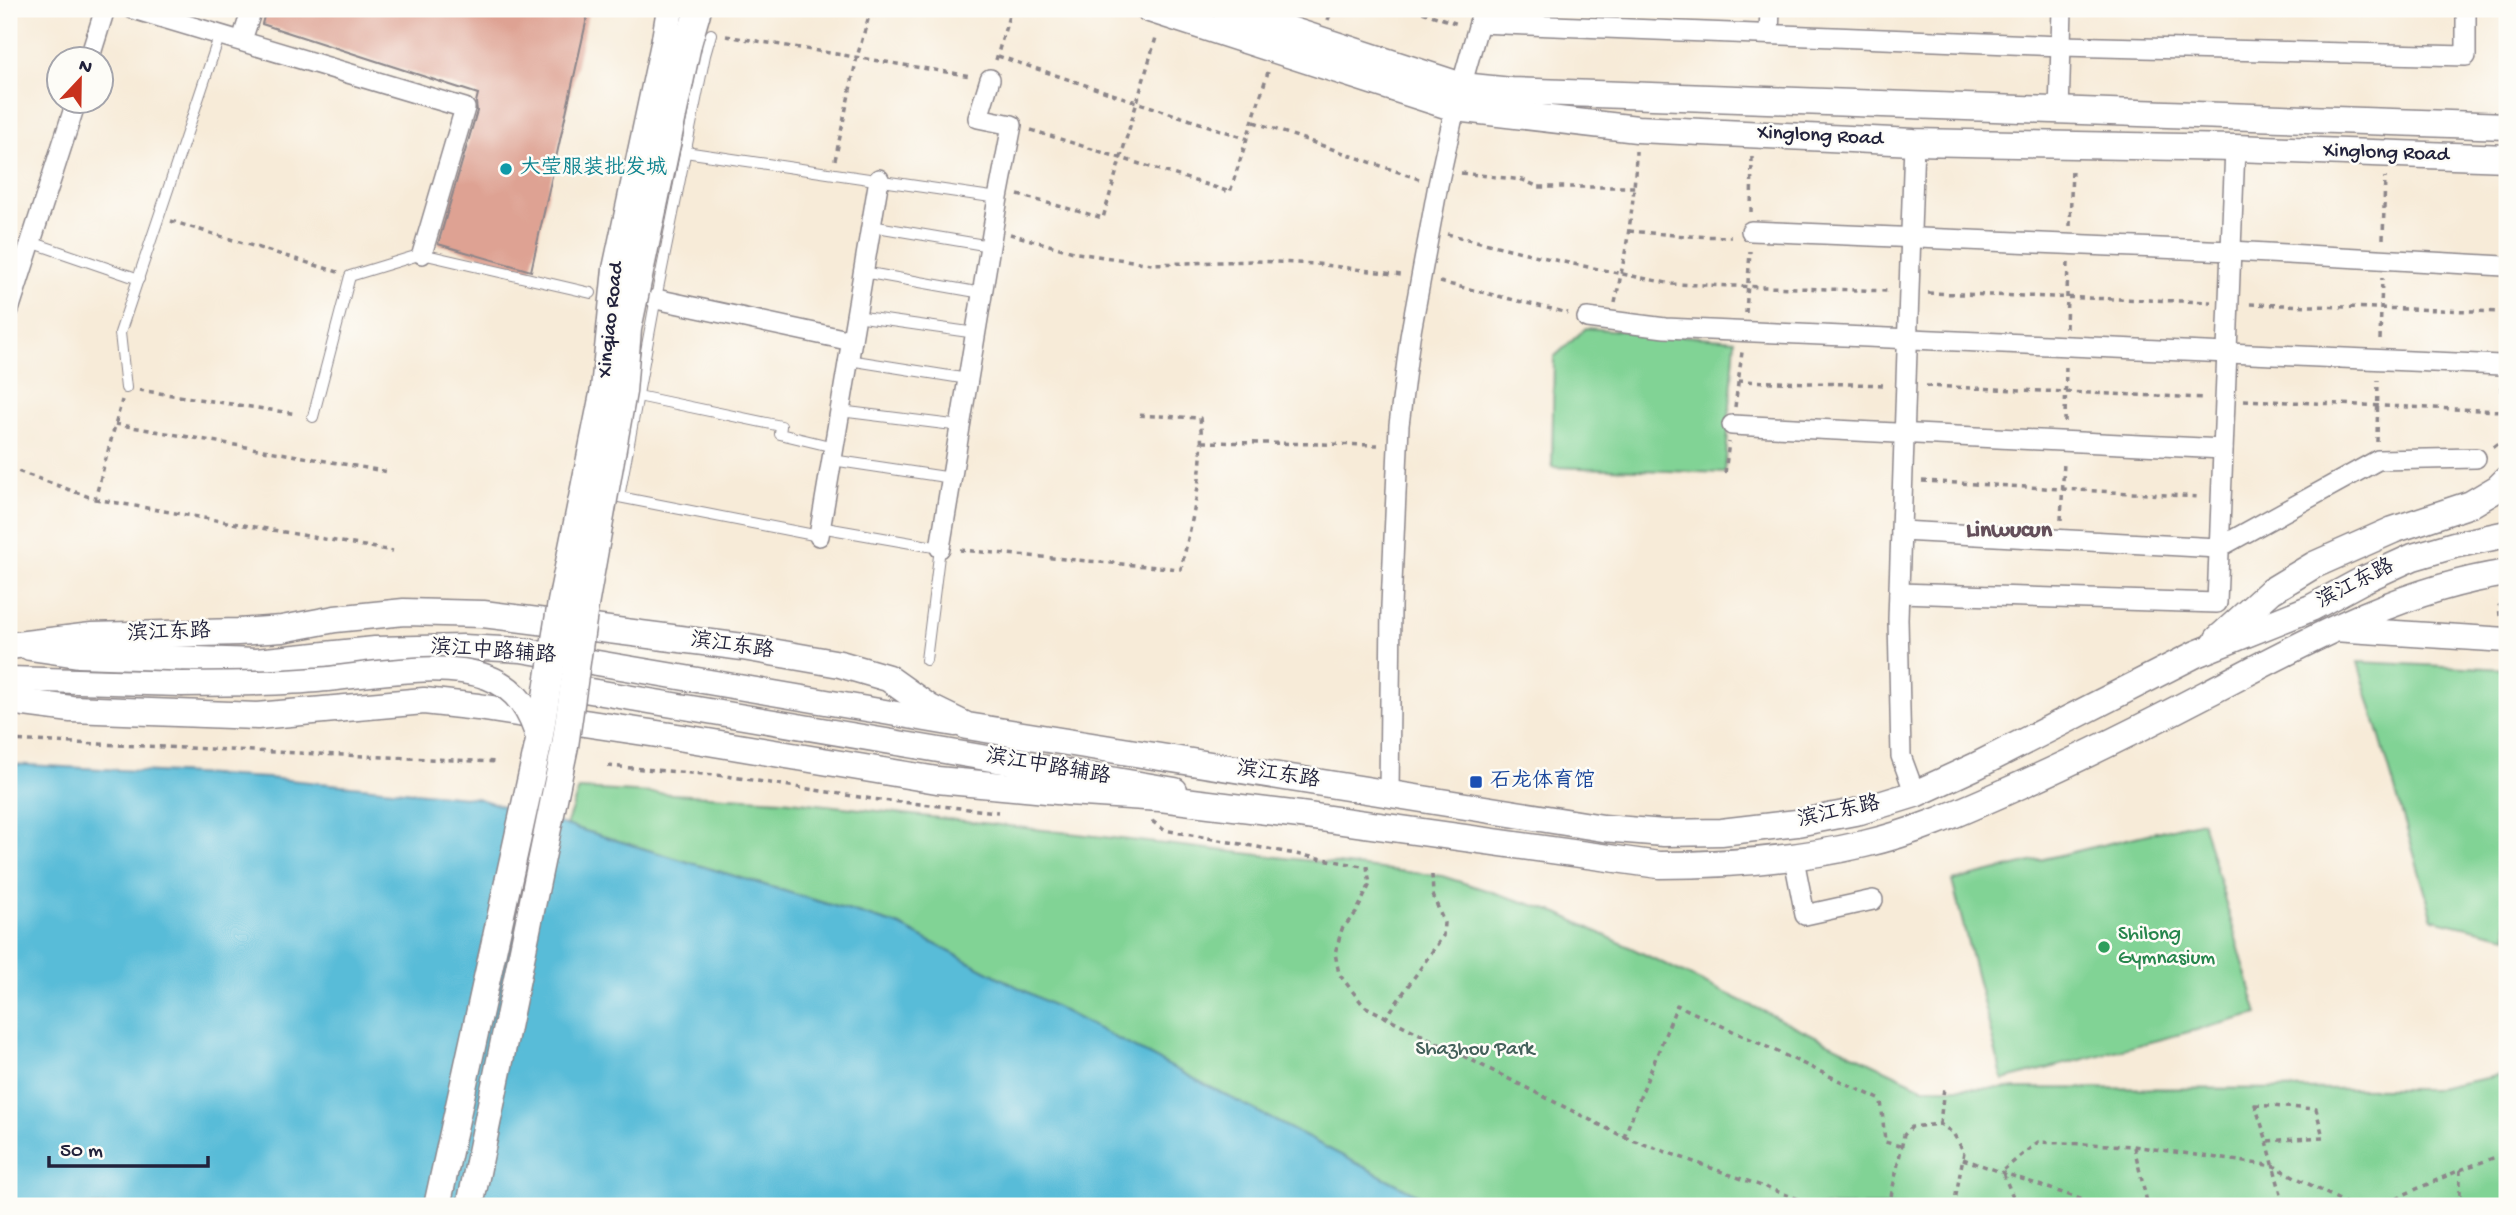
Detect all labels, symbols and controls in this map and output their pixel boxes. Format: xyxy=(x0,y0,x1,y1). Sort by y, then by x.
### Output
north arrow xyxy=(46,46,116,116)
text: N xyxy=(75,54,95,80)
street label: Xinglong Road xyxy=(1755,121,1885,153)
street label: Xinglong Road xyxy=(2322,139,2451,169)
place label: 大莹服装批发城 xyxy=(520,155,667,182)
marker: 大莹服装批发城 xyxy=(498,161,514,177)
street label: Xinqiao Road xyxy=(593,259,631,380)
district label: Linwucun xyxy=(1966,517,2053,546)
street label: 滨江东路 xyxy=(2312,553,2399,615)
street label: 滨江东路 xyxy=(127,618,211,648)
street label: 滨江东路 xyxy=(689,627,776,665)
street label: 滨江中路辅路 xyxy=(429,634,557,670)
street label: 滨江中路辅路 xyxy=(984,743,1113,791)
street label: 滨江东路 xyxy=(1235,755,1322,795)
place label: 石龙体育馆 xyxy=(1490,768,1595,795)
marker: 石龙体育馆 xyxy=(1468,774,1484,790)
street label: 滨江东路 xyxy=(1795,790,1883,834)
place label: Shilong Gymnasium xyxy=(2118,923,2215,972)
marker: Shilong Gymnasium xyxy=(2096,939,2112,955)
park label: Shazhou Park xyxy=(1416,1038,1537,1063)
scale bar xyxy=(49,1124,208,1168)
text: 50 m xyxy=(60,1140,103,1165)

